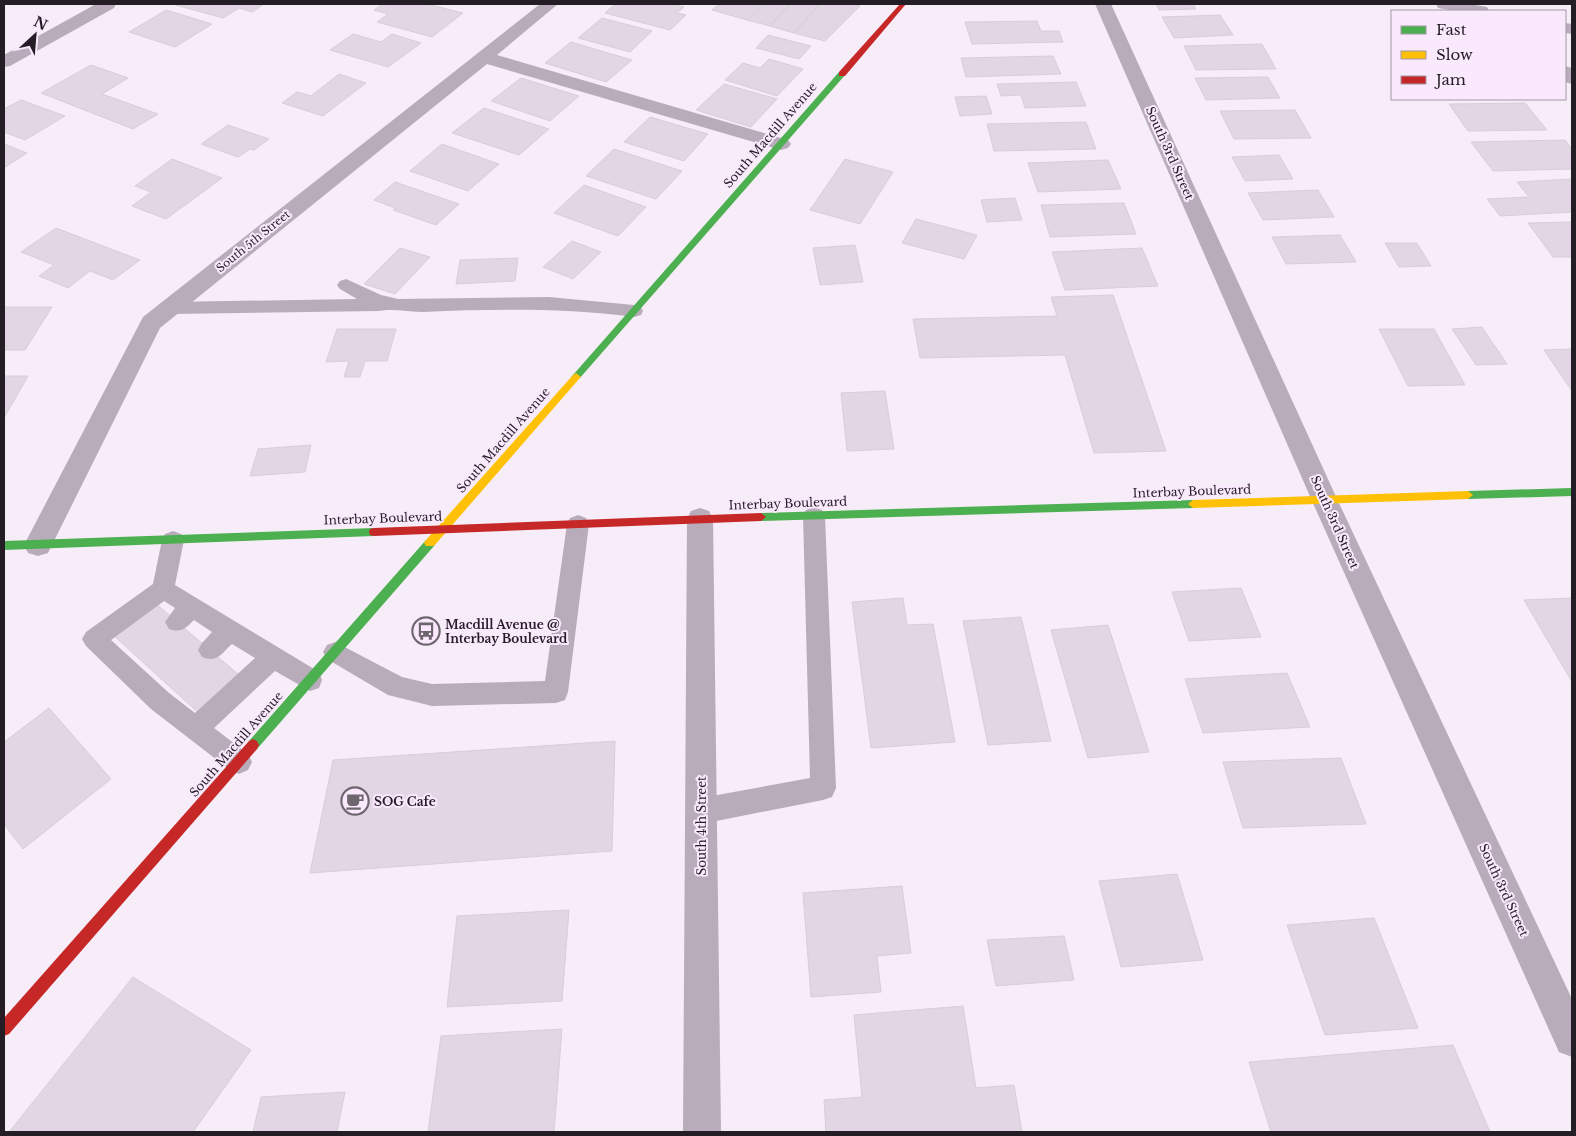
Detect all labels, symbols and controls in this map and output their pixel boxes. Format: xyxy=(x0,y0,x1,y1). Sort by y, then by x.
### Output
north arrow xyxy=(10,10,60,60)
legend xyxy=(1391,10,1566,100)
text: N xyxy=(31,12,51,34)
text: Fast xyxy=(1436,20,1467,39)
text: Slow xyxy=(1436,45,1473,64)
text: Jam xyxy=(1434,70,1466,89)
street label: South Macdill Avenue xyxy=(720,79,820,191)
street label: South 3rd Street xyxy=(1143,104,1197,202)
street label: South 5th Street xyxy=(213,206,293,275)
street label: South Macdill Avenue xyxy=(453,384,553,496)
street label: South 3rd Street xyxy=(1308,473,1362,571)
street label: Interbay Boulevard xyxy=(1132,481,1252,501)
street label: Interbay Boulevard xyxy=(728,493,848,513)
street label: Interbay Boulevard xyxy=(323,508,443,528)
bus stop icon: Macdill Avenue @ Interbay Boulevard xyxy=(411,616,441,646)
place label: Macdill Avenue @ Interbay Boulevard xyxy=(445,617,568,646)
street label: South Macdill Avenue xyxy=(186,688,286,800)
street label: South 4th Street xyxy=(694,776,709,876)
cafe icon: SOG Cafe xyxy=(340,786,370,816)
place label: SOG Cafe xyxy=(374,794,436,809)
street label: South 3rd Street xyxy=(1476,841,1532,939)

